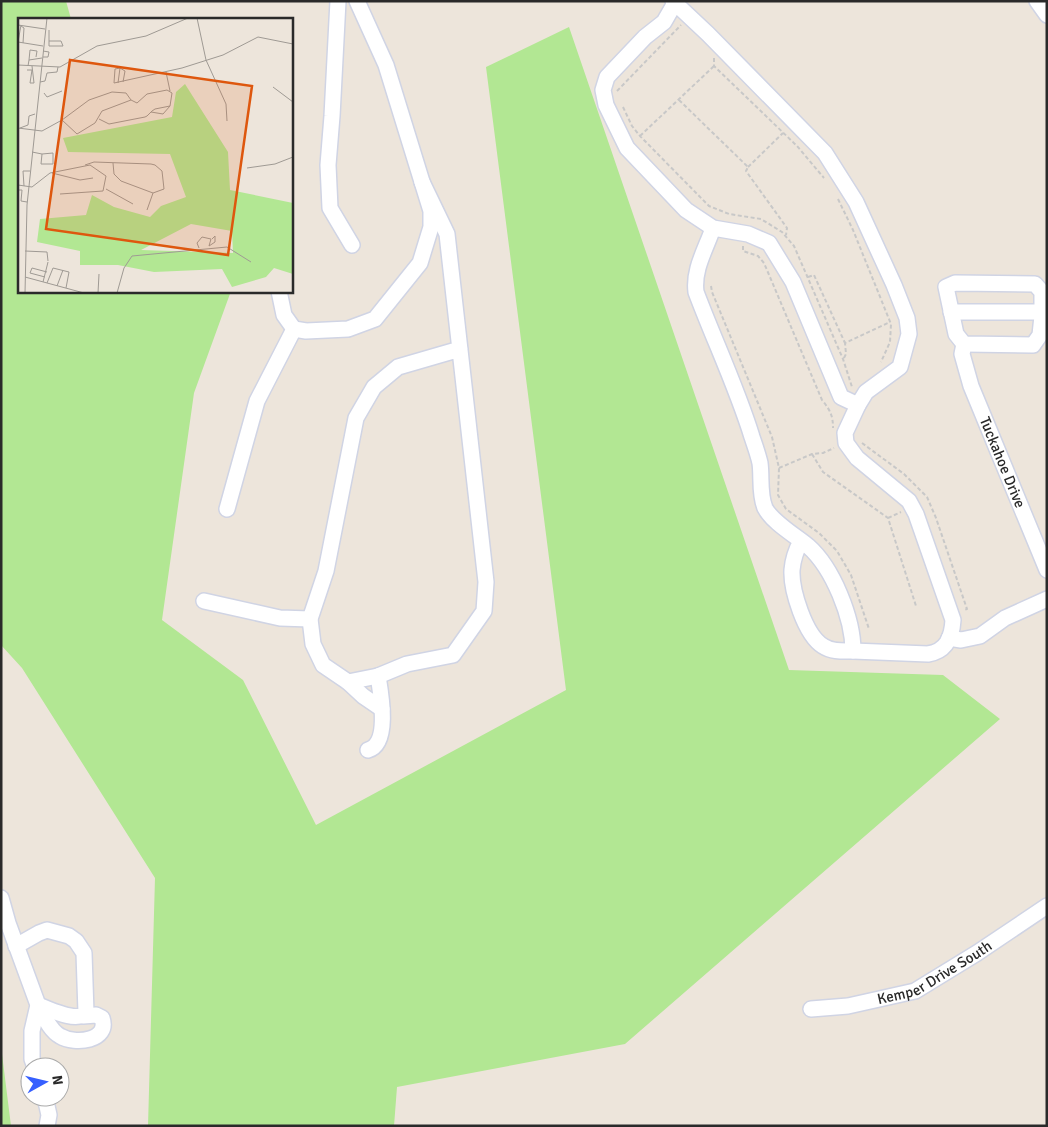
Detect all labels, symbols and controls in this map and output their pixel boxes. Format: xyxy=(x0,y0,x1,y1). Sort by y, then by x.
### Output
inset map xyxy=(18,18,292,292)
street label: Tuckahoe Drive xyxy=(976,414,1029,511)
street label: Kemper Drive South xyxy=(876,937,995,1008)
north arrow xyxy=(20,1057,70,1107)
text: N xyxy=(48,1074,66,1086)

